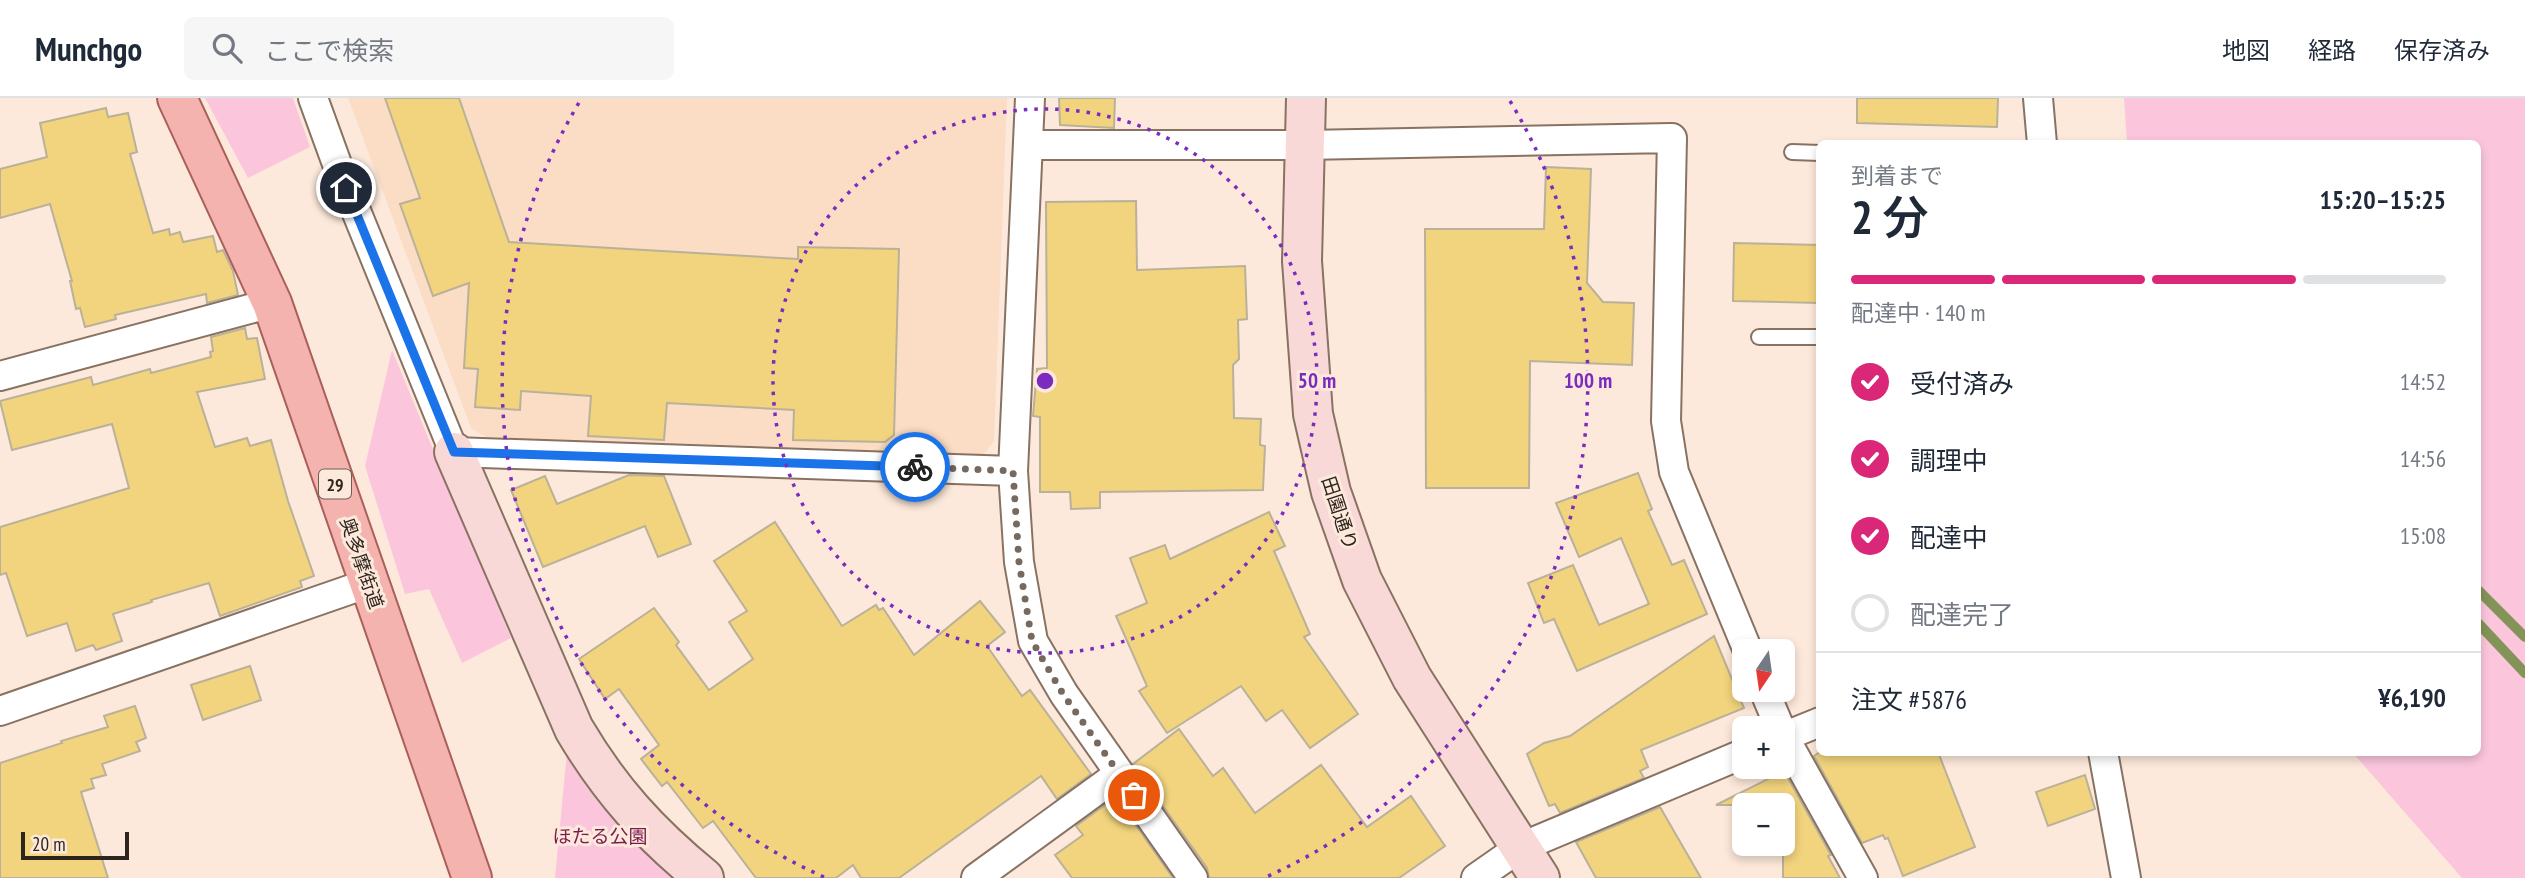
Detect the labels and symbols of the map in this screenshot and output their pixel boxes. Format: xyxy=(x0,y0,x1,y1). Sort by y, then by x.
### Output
pin xyxy=(316,158,376,218)
text: 50 m xyxy=(1298,367,1336,394)
text: 100 m xyxy=(1564,367,1612,394)
centre of rings xyxy=(1033,369,1057,393)
courier xyxy=(880,432,950,502)
road number: 29 xyxy=(319,470,351,498)
street label: 田園通り xyxy=(1317,473,1363,553)
street label: 奥多摩街道 xyxy=(335,514,389,612)
north arrow xyxy=(1732,639,1796,702)
pin xyxy=(1104,765,1164,825)
park label: ほたる公園 xyxy=(552,824,648,848)
scale bar xyxy=(21,829,130,861)

